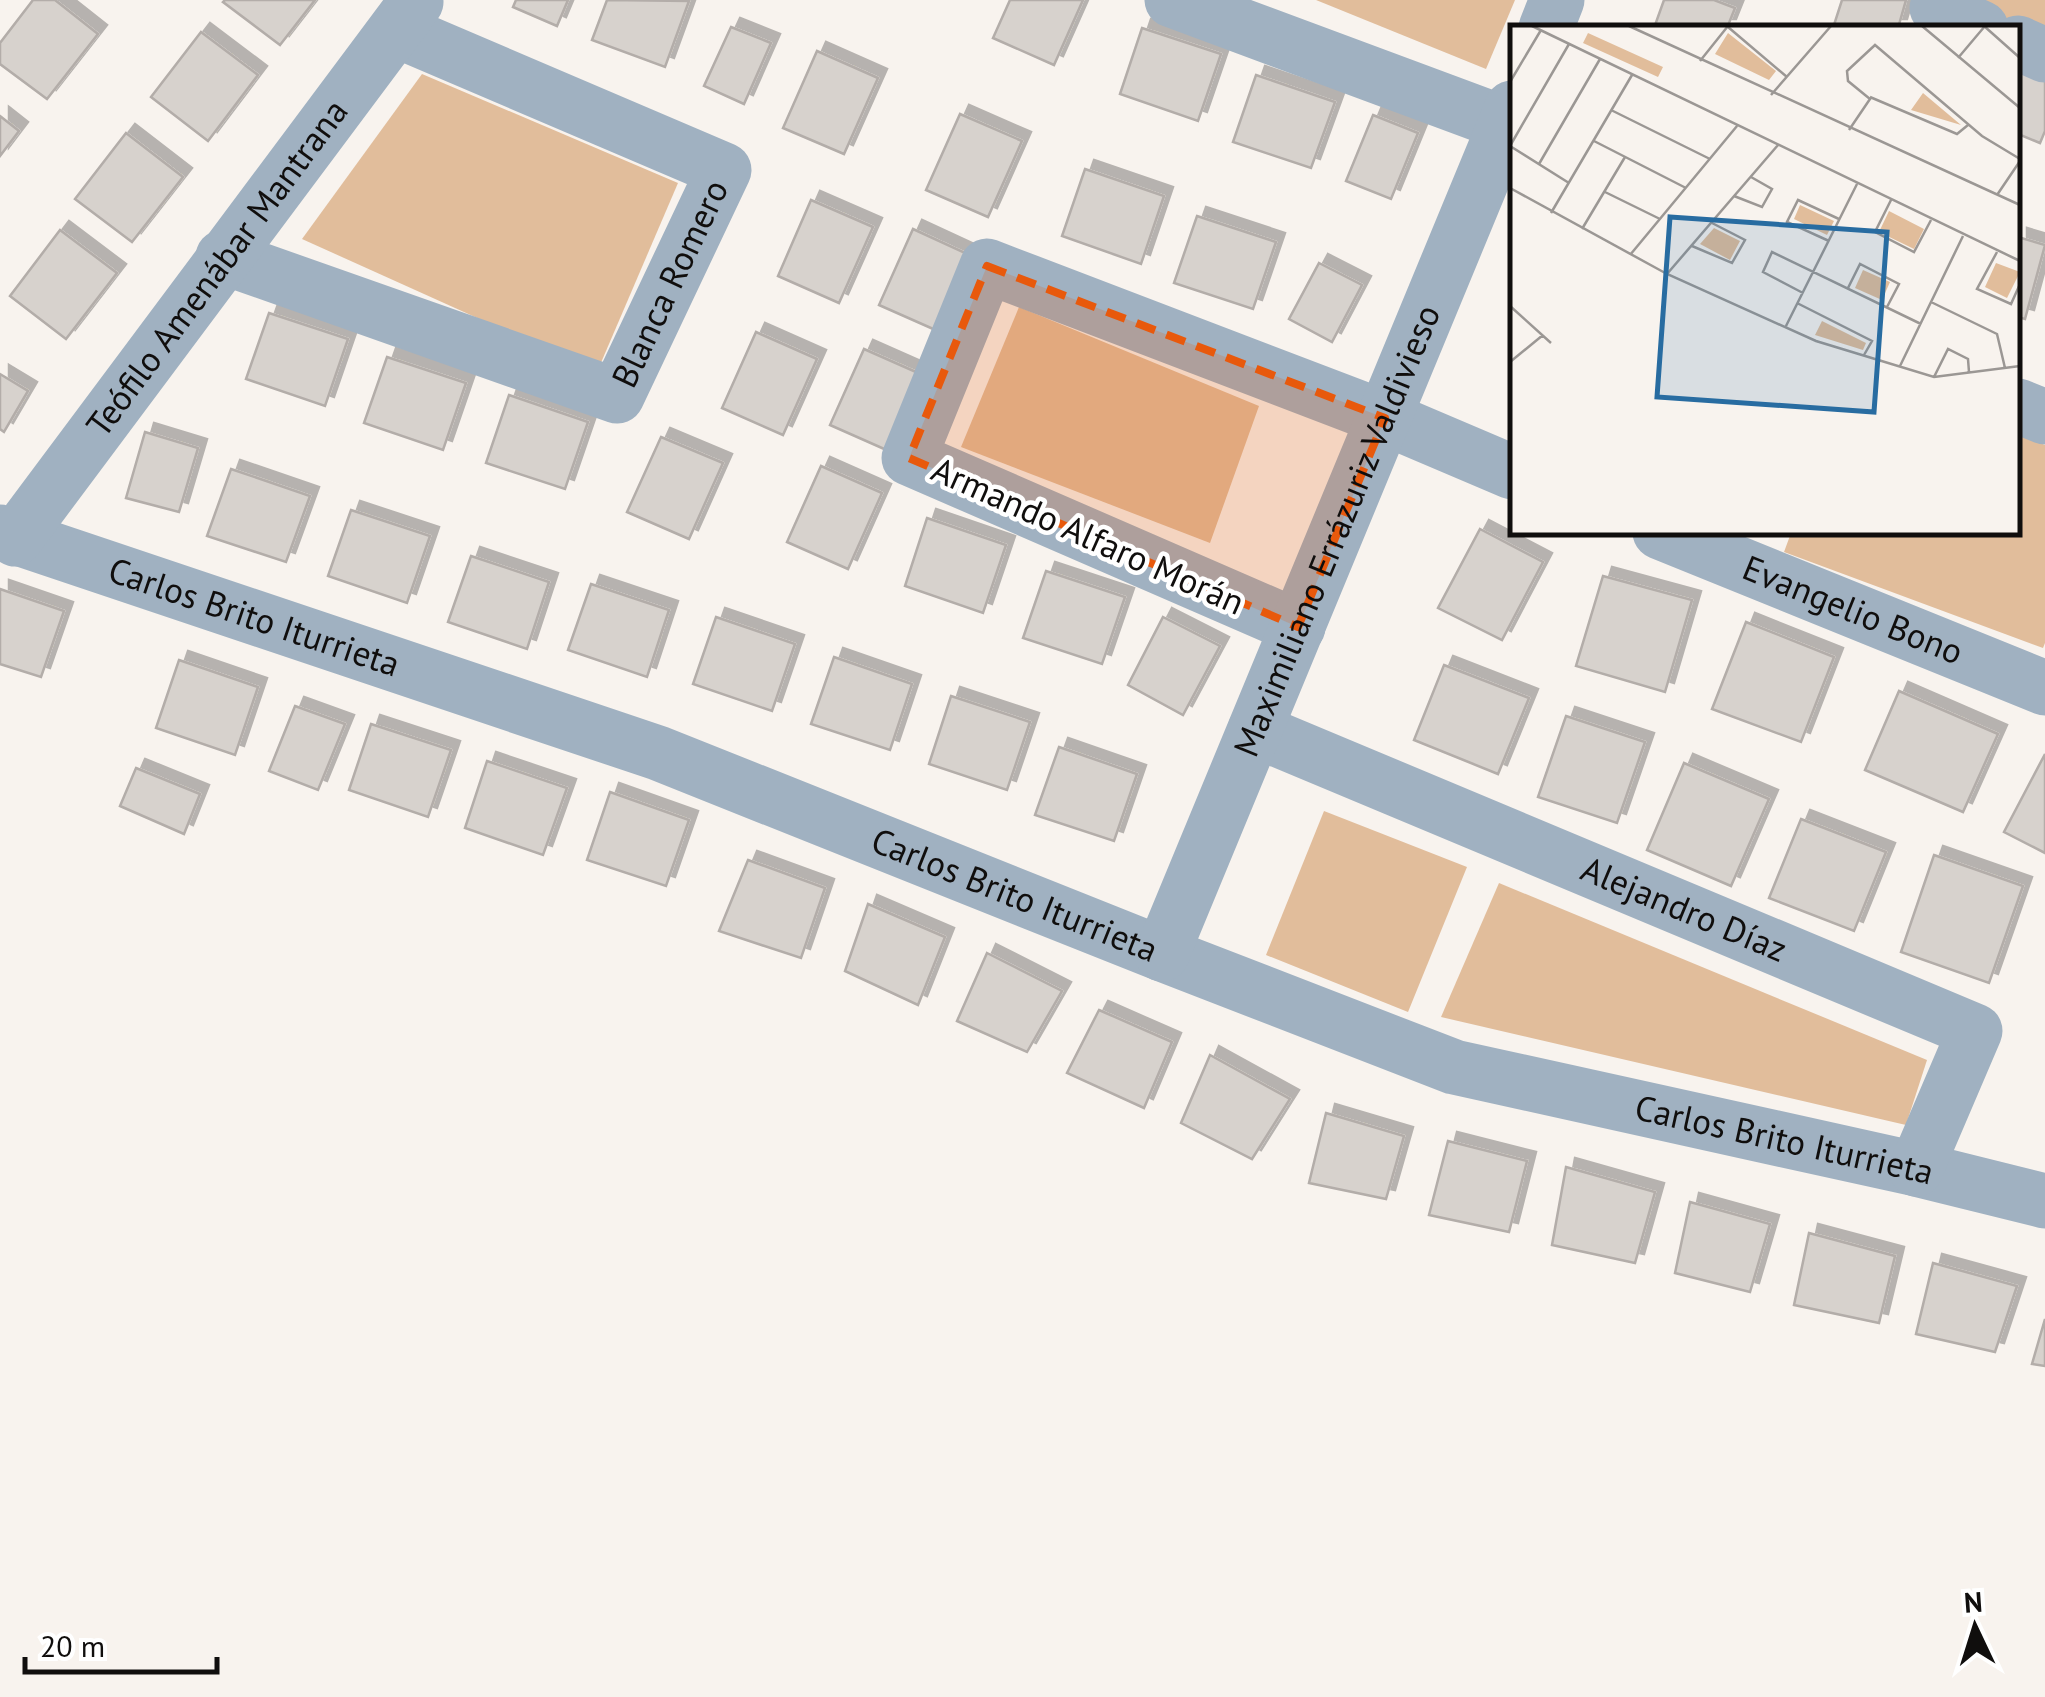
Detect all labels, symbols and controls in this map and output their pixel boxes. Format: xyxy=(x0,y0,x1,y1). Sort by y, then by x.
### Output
inset map xyxy=(1510,25,2020,535)
street label: Teófilo Amenábar Mantrana xyxy=(75,90,358,446)
street label: Blanca Romero xyxy=(600,172,738,395)
street label: Maximiliano Errázuriz Valdivieso xyxy=(1222,298,1450,763)
street label: Armando Alfaro Morán xyxy=(925,445,1252,625)
street label: Evangelio Bono xyxy=(1736,544,1970,674)
street label: Carlos Brito Iturrieta xyxy=(103,546,406,687)
street label: Carlos Brito Iturrieta xyxy=(865,817,1165,972)
street label: Alejandro Díaz xyxy=(1575,845,1794,972)
street label: Carlos Brito Iturrieta xyxy=(1631,1084,1938,1194)
north arrow xyxy=(1925,1577,2025,1677)
text: N xyxy=(1963,1582,1984,1621)
scale bar xyxy=(25,1612,218,1674)
text: 20 m xyxy=(40,1626,105,1665)

